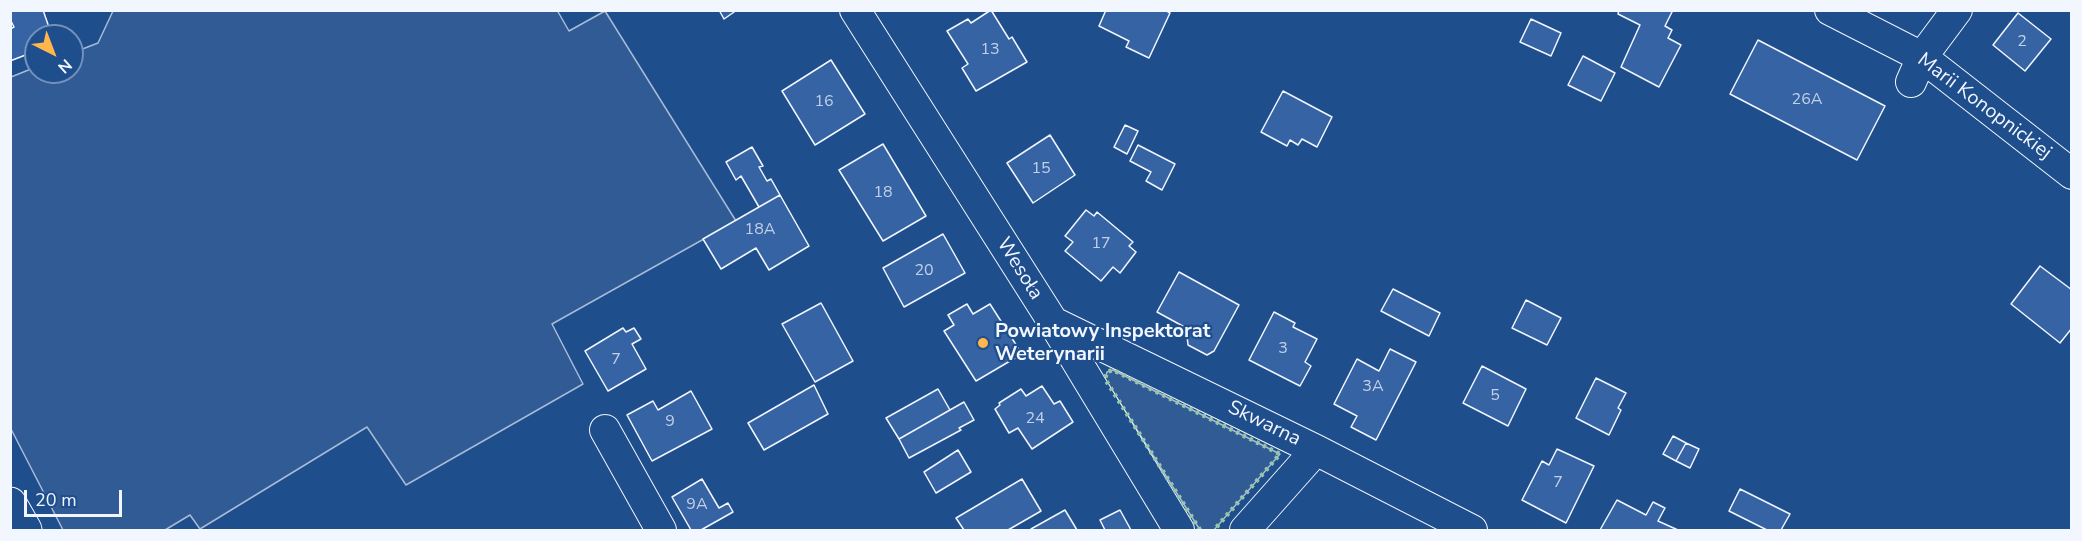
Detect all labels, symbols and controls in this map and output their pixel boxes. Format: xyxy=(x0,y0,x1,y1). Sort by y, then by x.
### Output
north arrow xyxy=(24,24,84,84)
house number: 2 xyxy=(2017,32,2027,52)
house number: 13 xyxy=(980,40,1000,60)
street label: Marii Konopnickiej xyxy=(1912,49,2056,165)
text: N xyxy=(53,54,77,78)
house number: 26A xyxy=(1792,90,1822,110)
house number: 16 xyxy=(814,92,834,112)
house number: 15 xyxy=(1031,159,1051,179)
house number: 18 xyxy=(873,183,893,203)
house number: 18A xyxy=(745,220,775,240)
street label: Wesoła xyxy=(991,233,1047,305)
house number: 17 xyxy=(1091,234,1111,254)
house number: 20 xyxy=(914,261,934,281)
place label: Powiatowy Inspektorat Weterynarii xyxy=(995,320,1210,367)
marker: Powiatowy Inspektorat Weterynarii xyxy=(976,336,990,350)
house number: 3 xyxy=(1278,339,1288,359)
house number: 7 xyxy=(611,350,621,370)
house number: 3A xyxy=(1362,377,1384,397)
house number: 5 xyxy=(1490,386,1500,406)
street label: Skwarna xyxy=(1224,396,1304,452)
house number: 24 xyxy=(1025,409,1045,429)
house number: 9 xyxy=(665,412,675,432)
house number: 7 xyxy=(1553,473,1563,493)
scale bar xyxy=(27,478,124,516)
text: 20 m xyxy=(35,488,77,512)
house number: 9A xyxy=(686,495,708,515)

